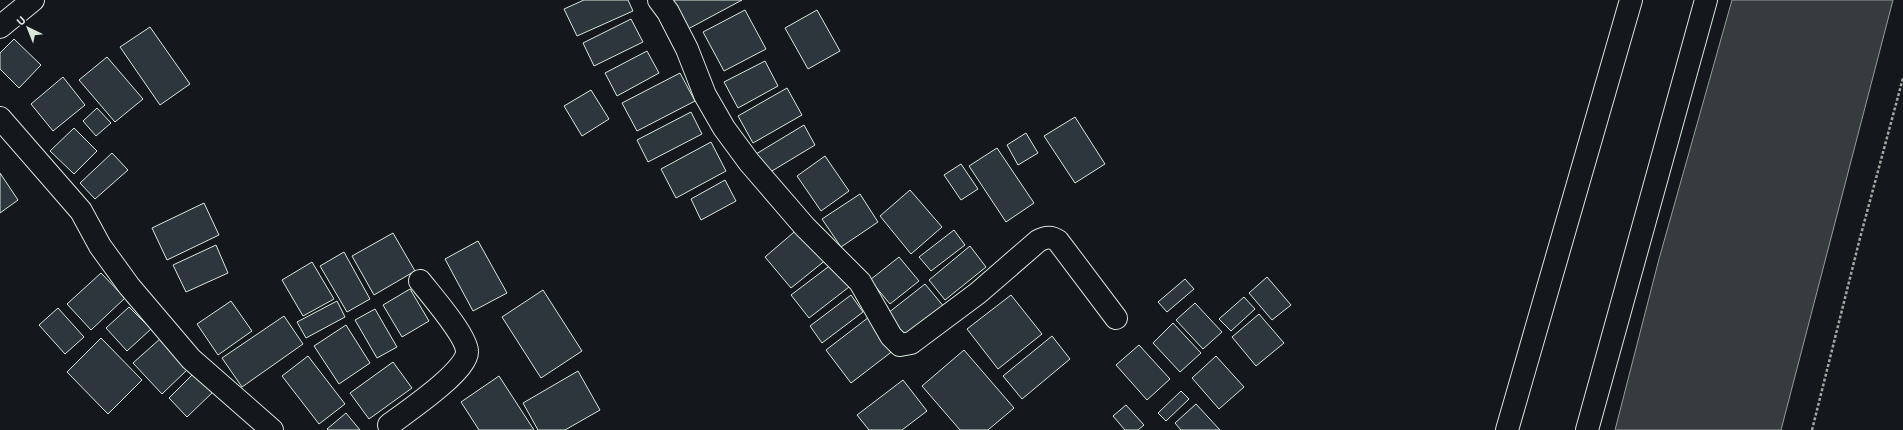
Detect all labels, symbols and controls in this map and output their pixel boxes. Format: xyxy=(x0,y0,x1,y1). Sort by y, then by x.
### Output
north arrow xyxy=(8,8,48,48)
text: U xyxy=(14,13,29,28)

